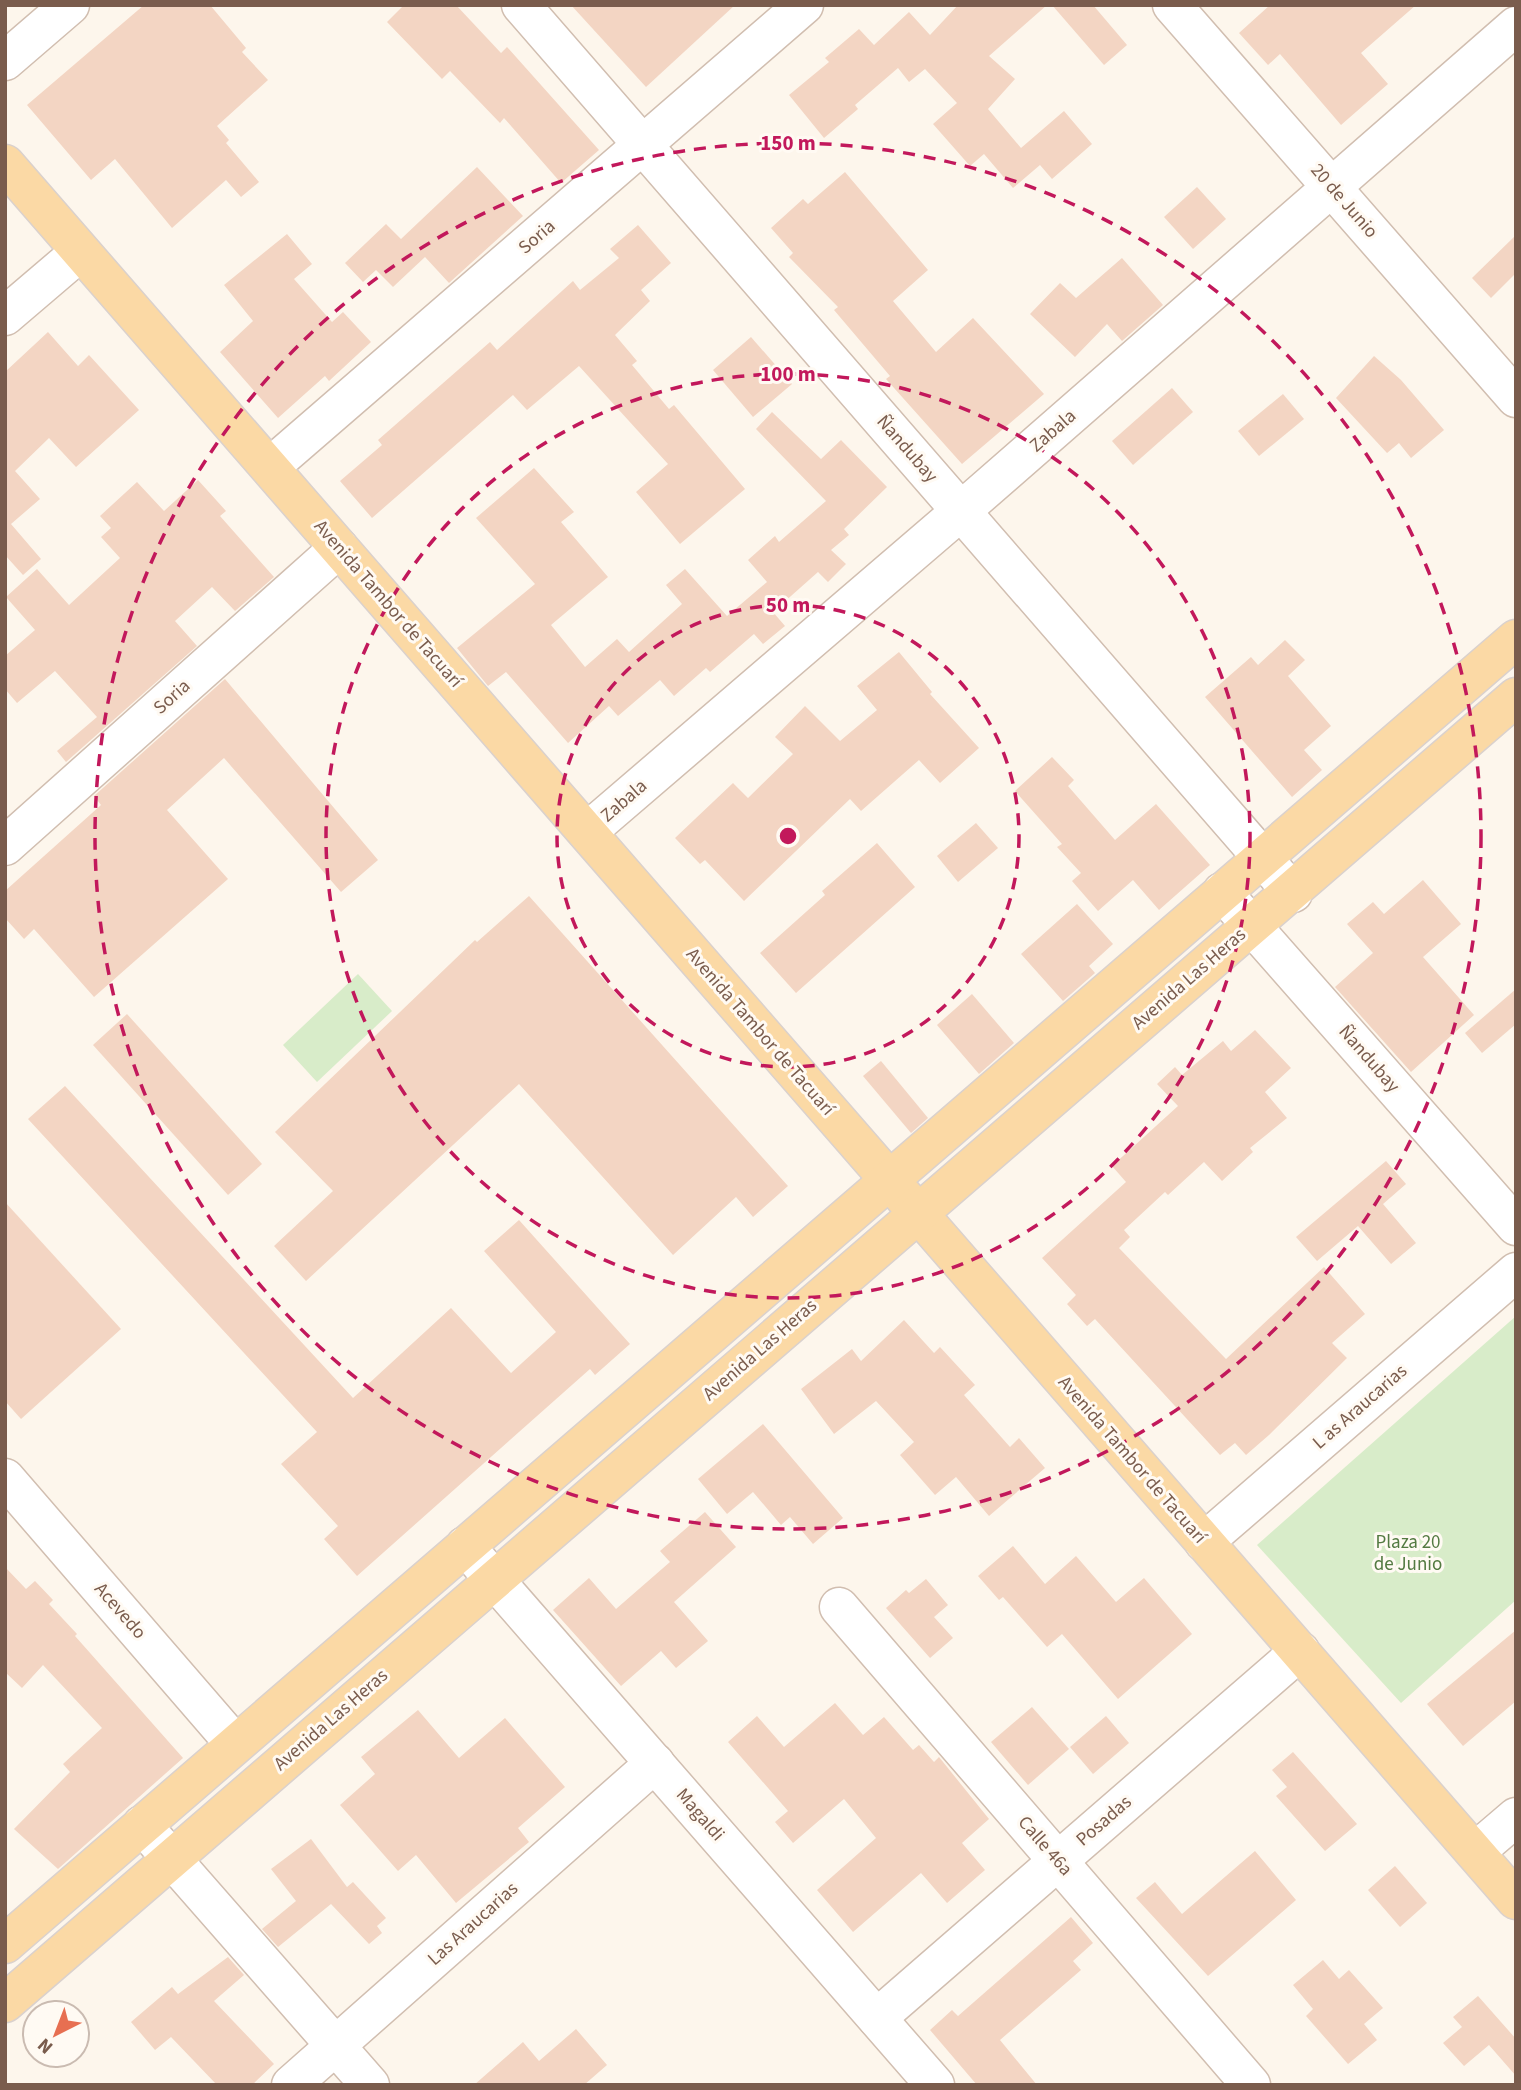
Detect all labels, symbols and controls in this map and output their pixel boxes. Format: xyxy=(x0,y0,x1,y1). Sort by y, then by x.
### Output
text: 150 m xyxy=(760,128,816,158)
street label: 20 de Junio xyxy=(1304,158,1384,244)
street label: Soria xyxy=(513,213,561,261)
text: 100 m xyxy=(760,359,816,389)
street label: Zabala xyxy=(1024,403,1082,459)
street label: Ñandubay xyxy=(870,409,944,489)
street label: Avenida Tambor de Tacuarí xyxy=(307,514,469,695)
text: 50 m xyxy=(766,590,810,620)
street label: Soria xyxy=(148,673,196,721)
street label: Zabala xyxy=(595,773,653,829)
centre of rings xyxy=(776,824,800,848)
street label: Avenida Las Heras xyxy=(1126,922,1252,1036)
street label: Avenida Tambor de Tacuarí xyxy=(679,942,841,1123)
street label: Ñandubay xyxy=(1332,1019,1406,1099)
street label: Avenida Las Heras xyxy=(697,1293,823,1407)
street label: L as Araucarias xyxy=(1307,1358,1413,1456)
street label: Avenida Tambor de Tacuarí xyxy=(1051,1370,1213,1551)
park label: Plaza 20 de Junio xyxy=(1374,1529,1442,1578)
street label: Acevedo xyxy=(88,1577,152,1645)
street label: Avenida Las Heras xyxy=(268,1663,394,1777)
street label: Magaldi xyxy=(669,1783,731,1847)
street label: Posadas xyxy=(1070,1789,1138,1853)
street label: Calle 46a xyxy=(1011,1810,1079,1882)
street label: Las Araucarias xyxy=(422,1876,524,1972)
north arrow xyxy=(21,1999,91,2069)
text: N xyxy=(32,2031,59,2060)

